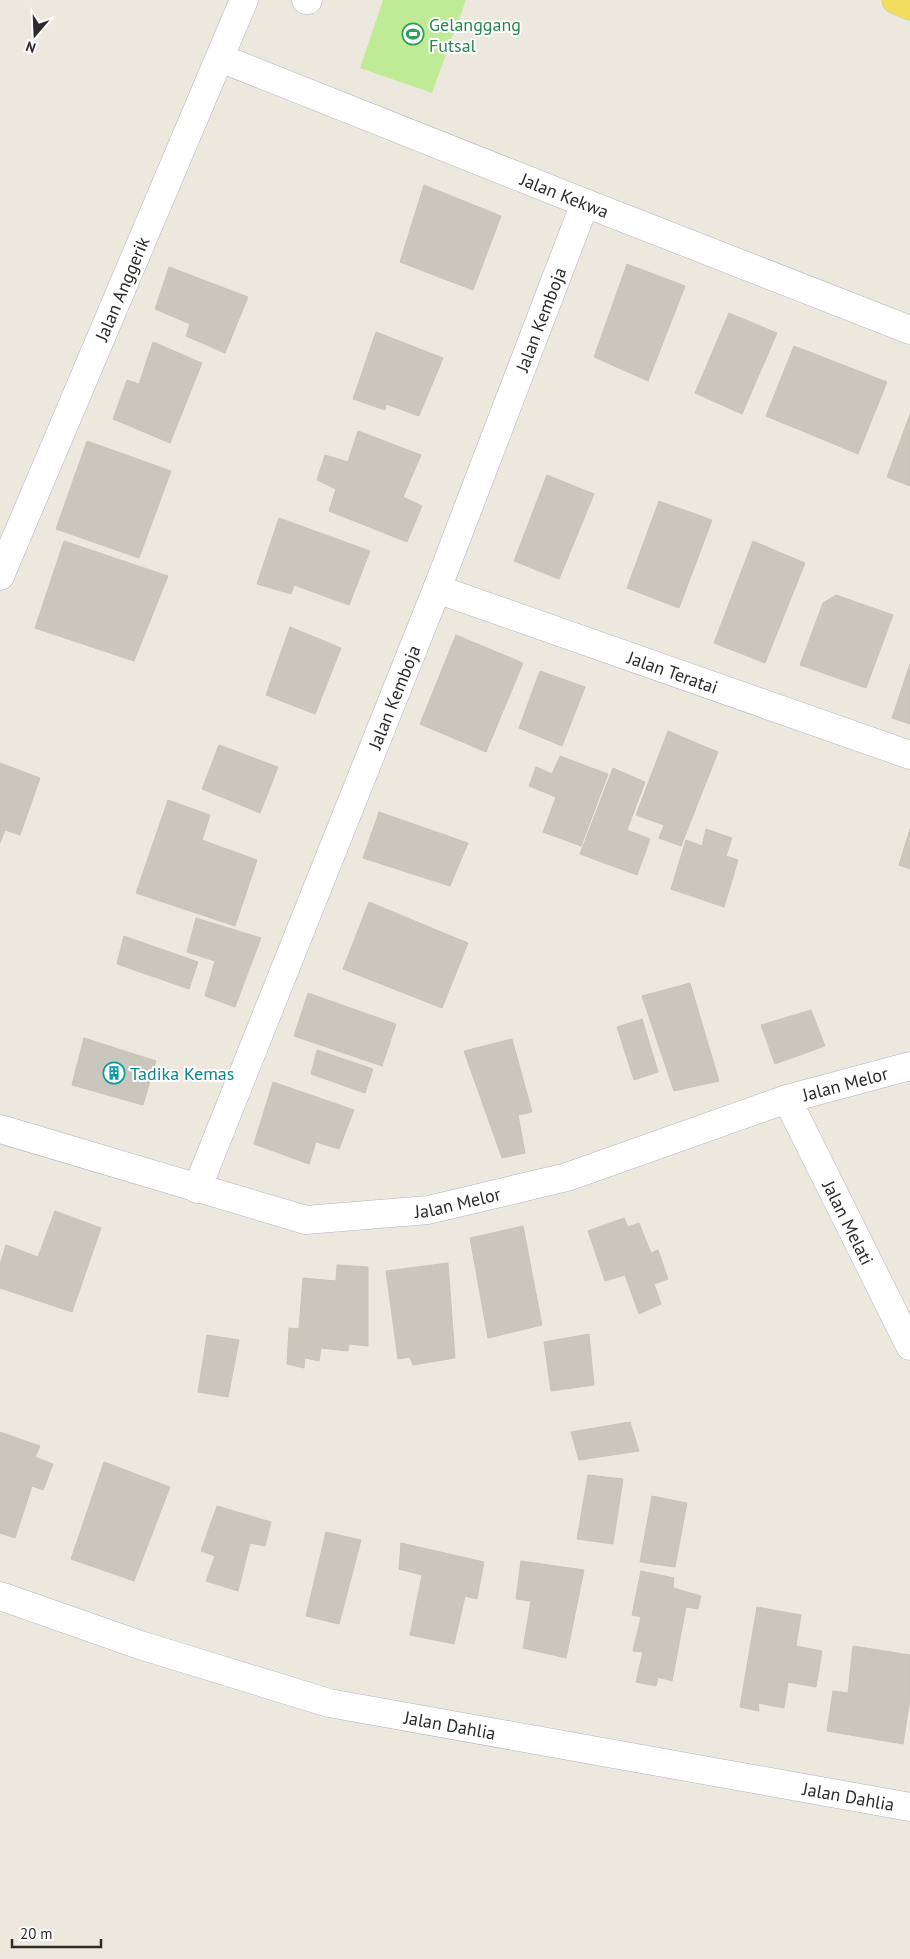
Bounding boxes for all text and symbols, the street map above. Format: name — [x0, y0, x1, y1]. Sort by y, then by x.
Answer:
north arrow — [10, 10, 60, 60]
place label: Gelanggang Futsal — [429, 13, 521, 57]
sports icon: Gelanggang Futsal — [401, 22, 425, 46]
text: N — [23, 37, 38, 57]
street label: Jalan Kekwa — [516, 167, 612, 223]
street label: Jalan Anggerik — [89, 233, 154, 345]
street label: Jalan Kemboja — [510, 264, 571, 376]
street label: Jalan Kemboja — [362, 642, 425, 753]
street label: Jalan Teratai — [624, 645, 721, 698]
building icon: Tadika Kemas — [102, 1061, 126, 1085]
street label: Jalan Melor — [799, 1061, 890, 1106]
place label: Tadika Kemas — [130, 1062, 234, 1085]
street label: Jalan Melati — [817, 1176, 879, 1269]
street label: Jalan Melor — [413, 1182, 503, 1223]
street label: Jalan Dahlia — [401, 1705, 498, 1744]
street label: Jalan Dahlia — [800, 1776, 896, 1816]
scale bar — [12, 1916, 101, 1948]
text: 20 m — [20, 1924, 53, 1943]

